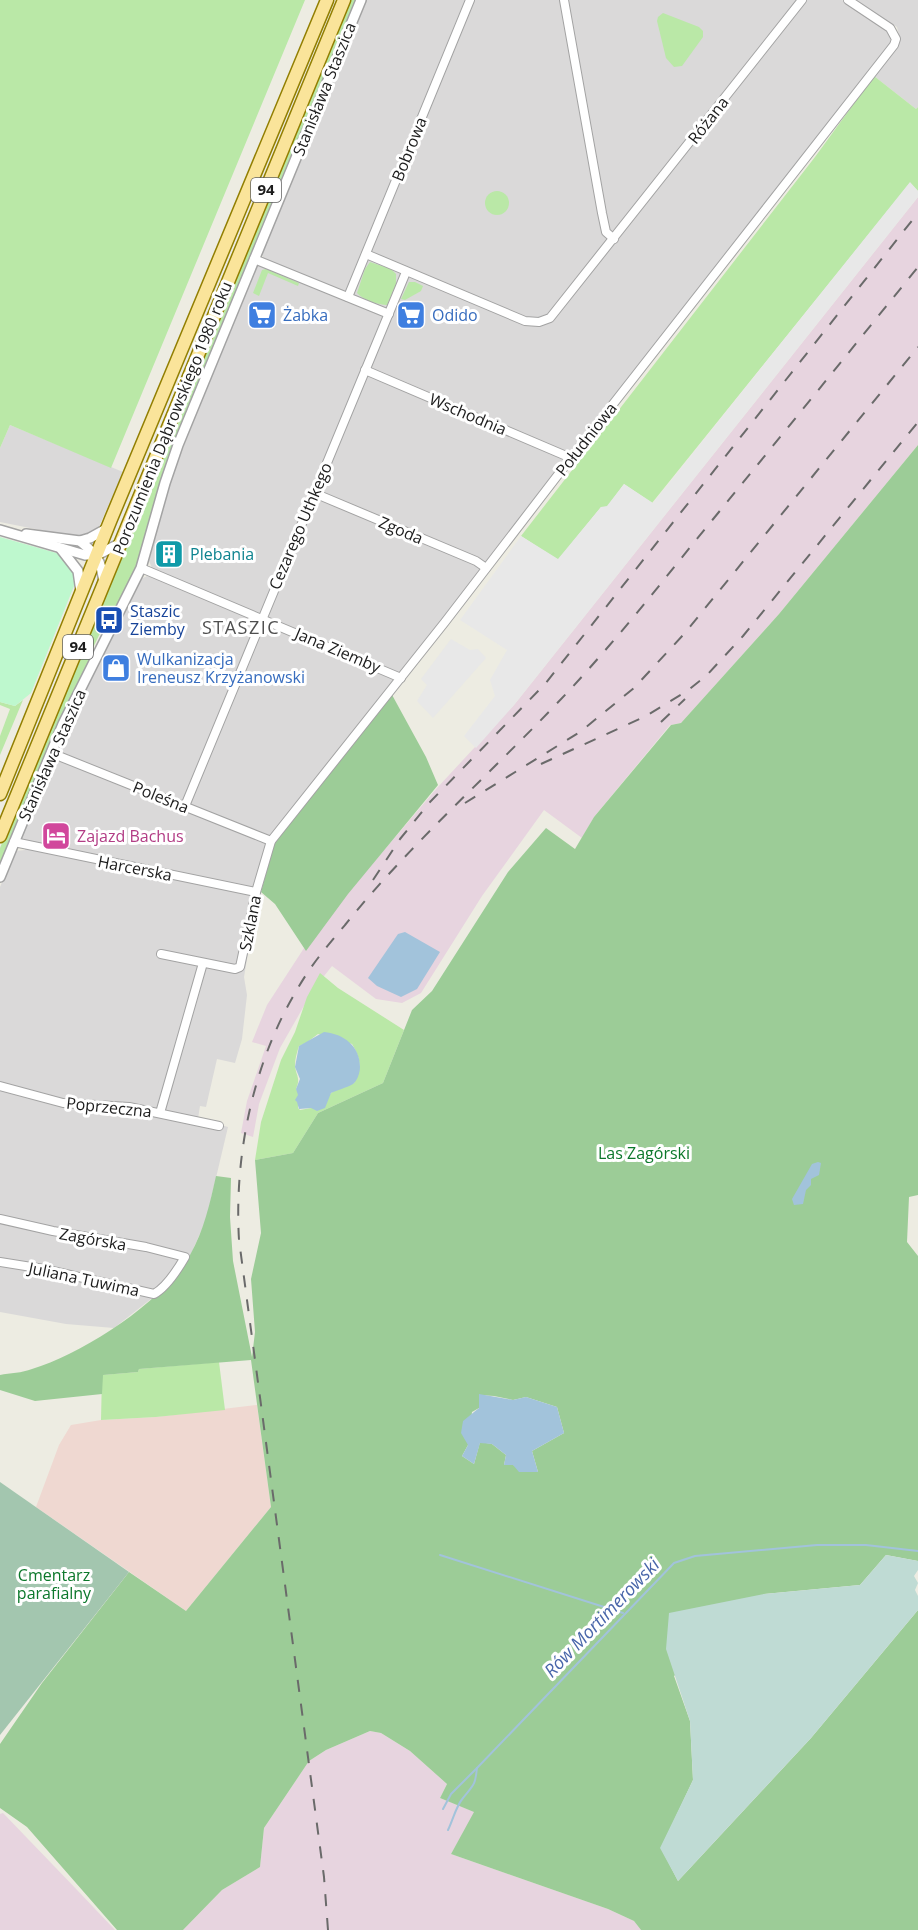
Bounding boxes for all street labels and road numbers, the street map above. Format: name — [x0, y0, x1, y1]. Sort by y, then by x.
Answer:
street label: Stanisława Staszica — [287, 19, 361, 159]
street label: Różana — [683, 92, 733, 148]
street label: Bobrowa — [386, 114, 432, 184]
road number: 94 — [251, 178, 281, 202]
street label: Porozumienia Dąbrowskiego 1980 roku — [107, 278, 237, 558]
street label: Wschodnia — [426, 388, 510, 440]
street label: Południowa — [550, 398, 622, 480]
street label: Cezarego Uthkego — [263, 459, 337, 593]
street label: Zgoda — [375, 511, 427, 549]
street label: Jana Ziemby — [290, 621, 385, 678]
road number: 94 — [63, 635, 93, 659]
street label: Stanisława Staszica — [13, 686, 91, 824]
street label: Poleśna — [130, 776, 192, 818]
street label: Harcerska — [96, 850, 174, 886]
street label: Szklana — [234, 893, 266, 953]
street label: Poprzeczna — [65, 1092, 153, 1122]
street label: Zagórska — [58, 1222, 128, 1256]
street label: Juliana Tuwima — [25, 1256, 141, 1301]

